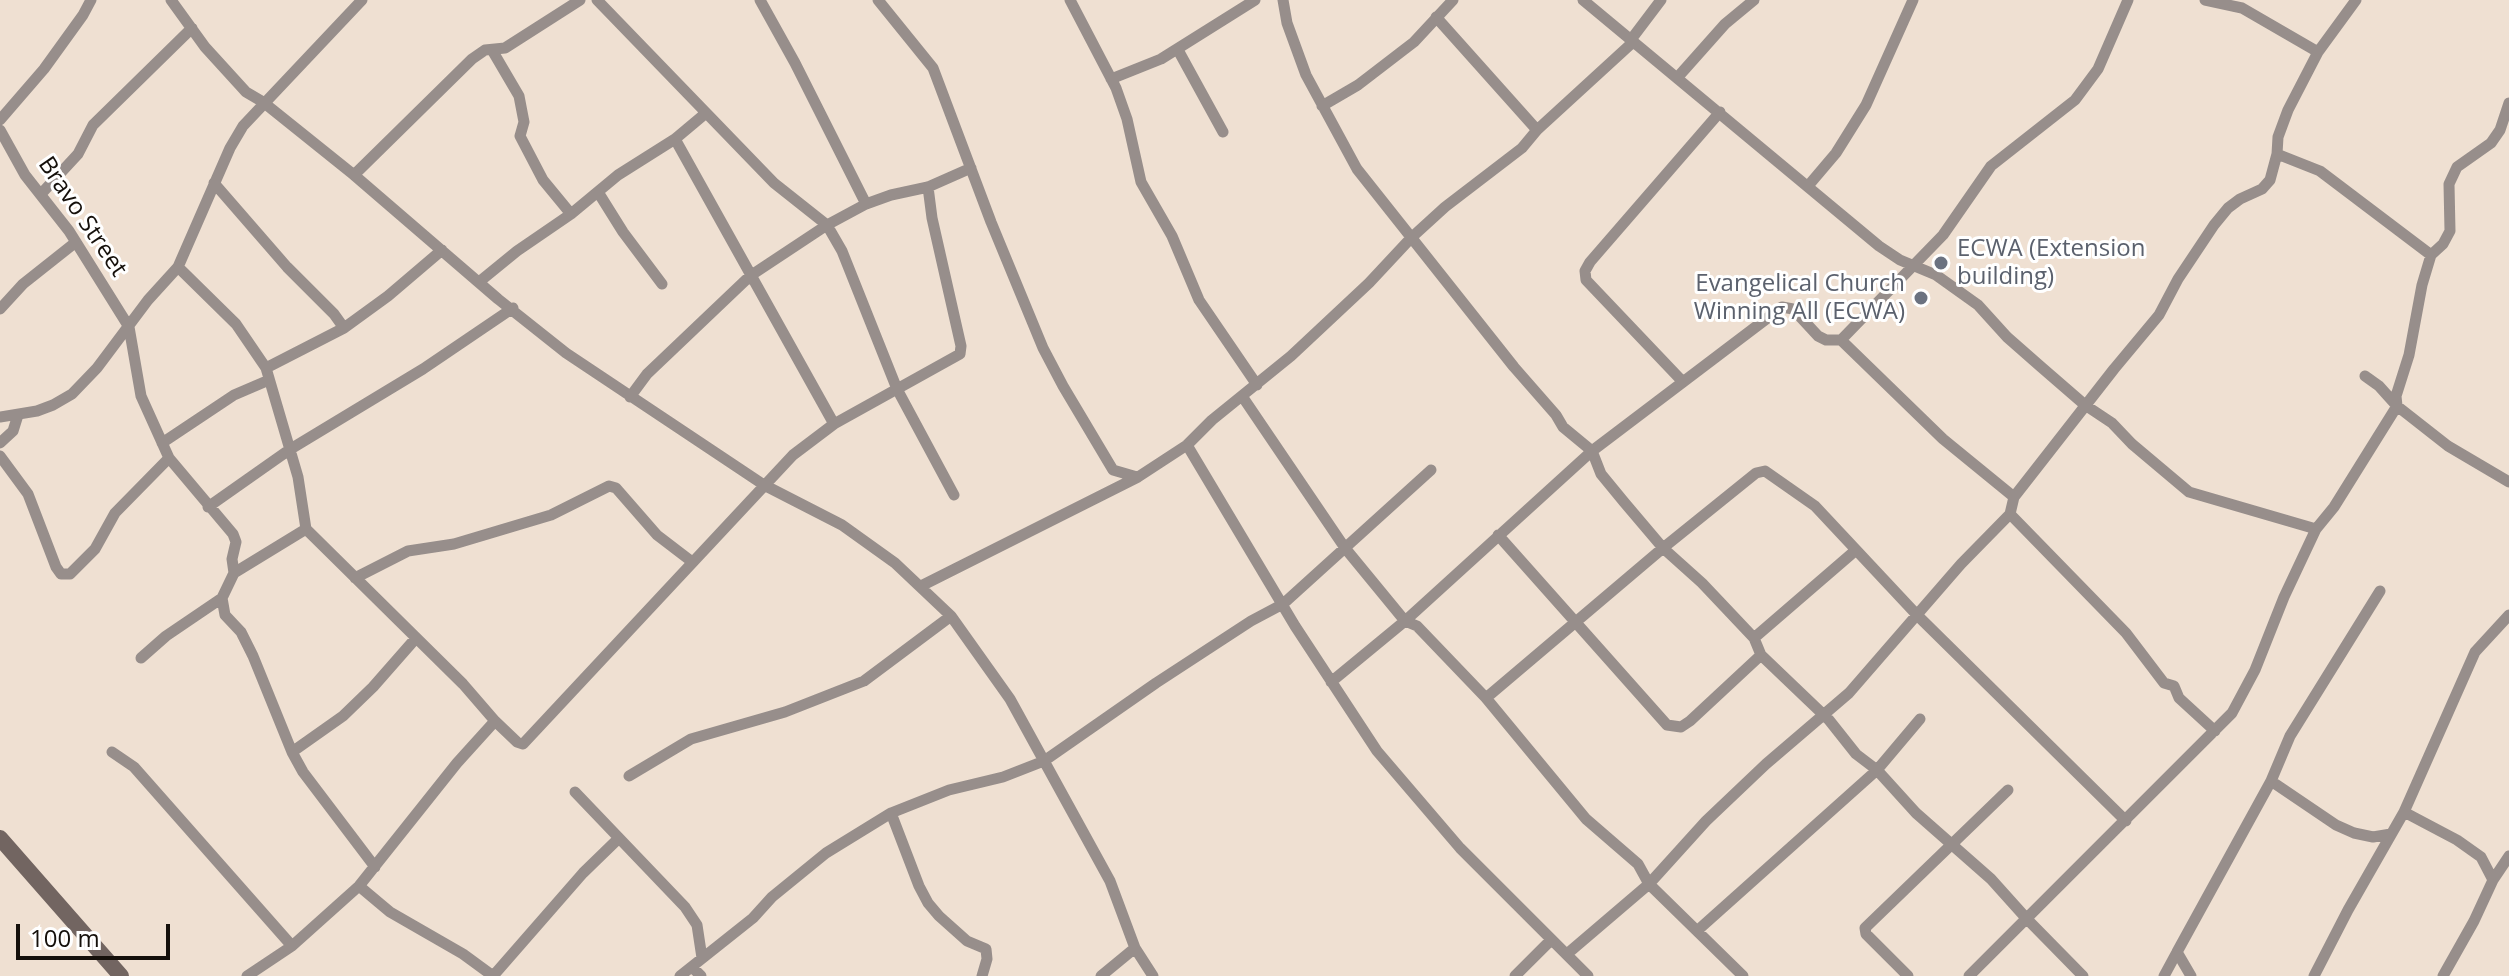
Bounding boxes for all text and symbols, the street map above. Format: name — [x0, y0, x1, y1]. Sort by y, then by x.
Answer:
street label: Bravo Street — [31, 152, 133, 282]
place label: ECWA (Extension building) — [1957, 235, 2145, 291]
marker: ECWA (Extension building) — [1932, 254, 1950, 272]
place label: Evangelical Church Winning All (ECWA) — [1694, 270, 1905, 326]
marker: Evangelical Church Winning All (ECWA) — [1912, 289, 1930, 307]
scale bar — [20, 908, 174, 958]
text: 100 m — [30, 921, 100, 954]

